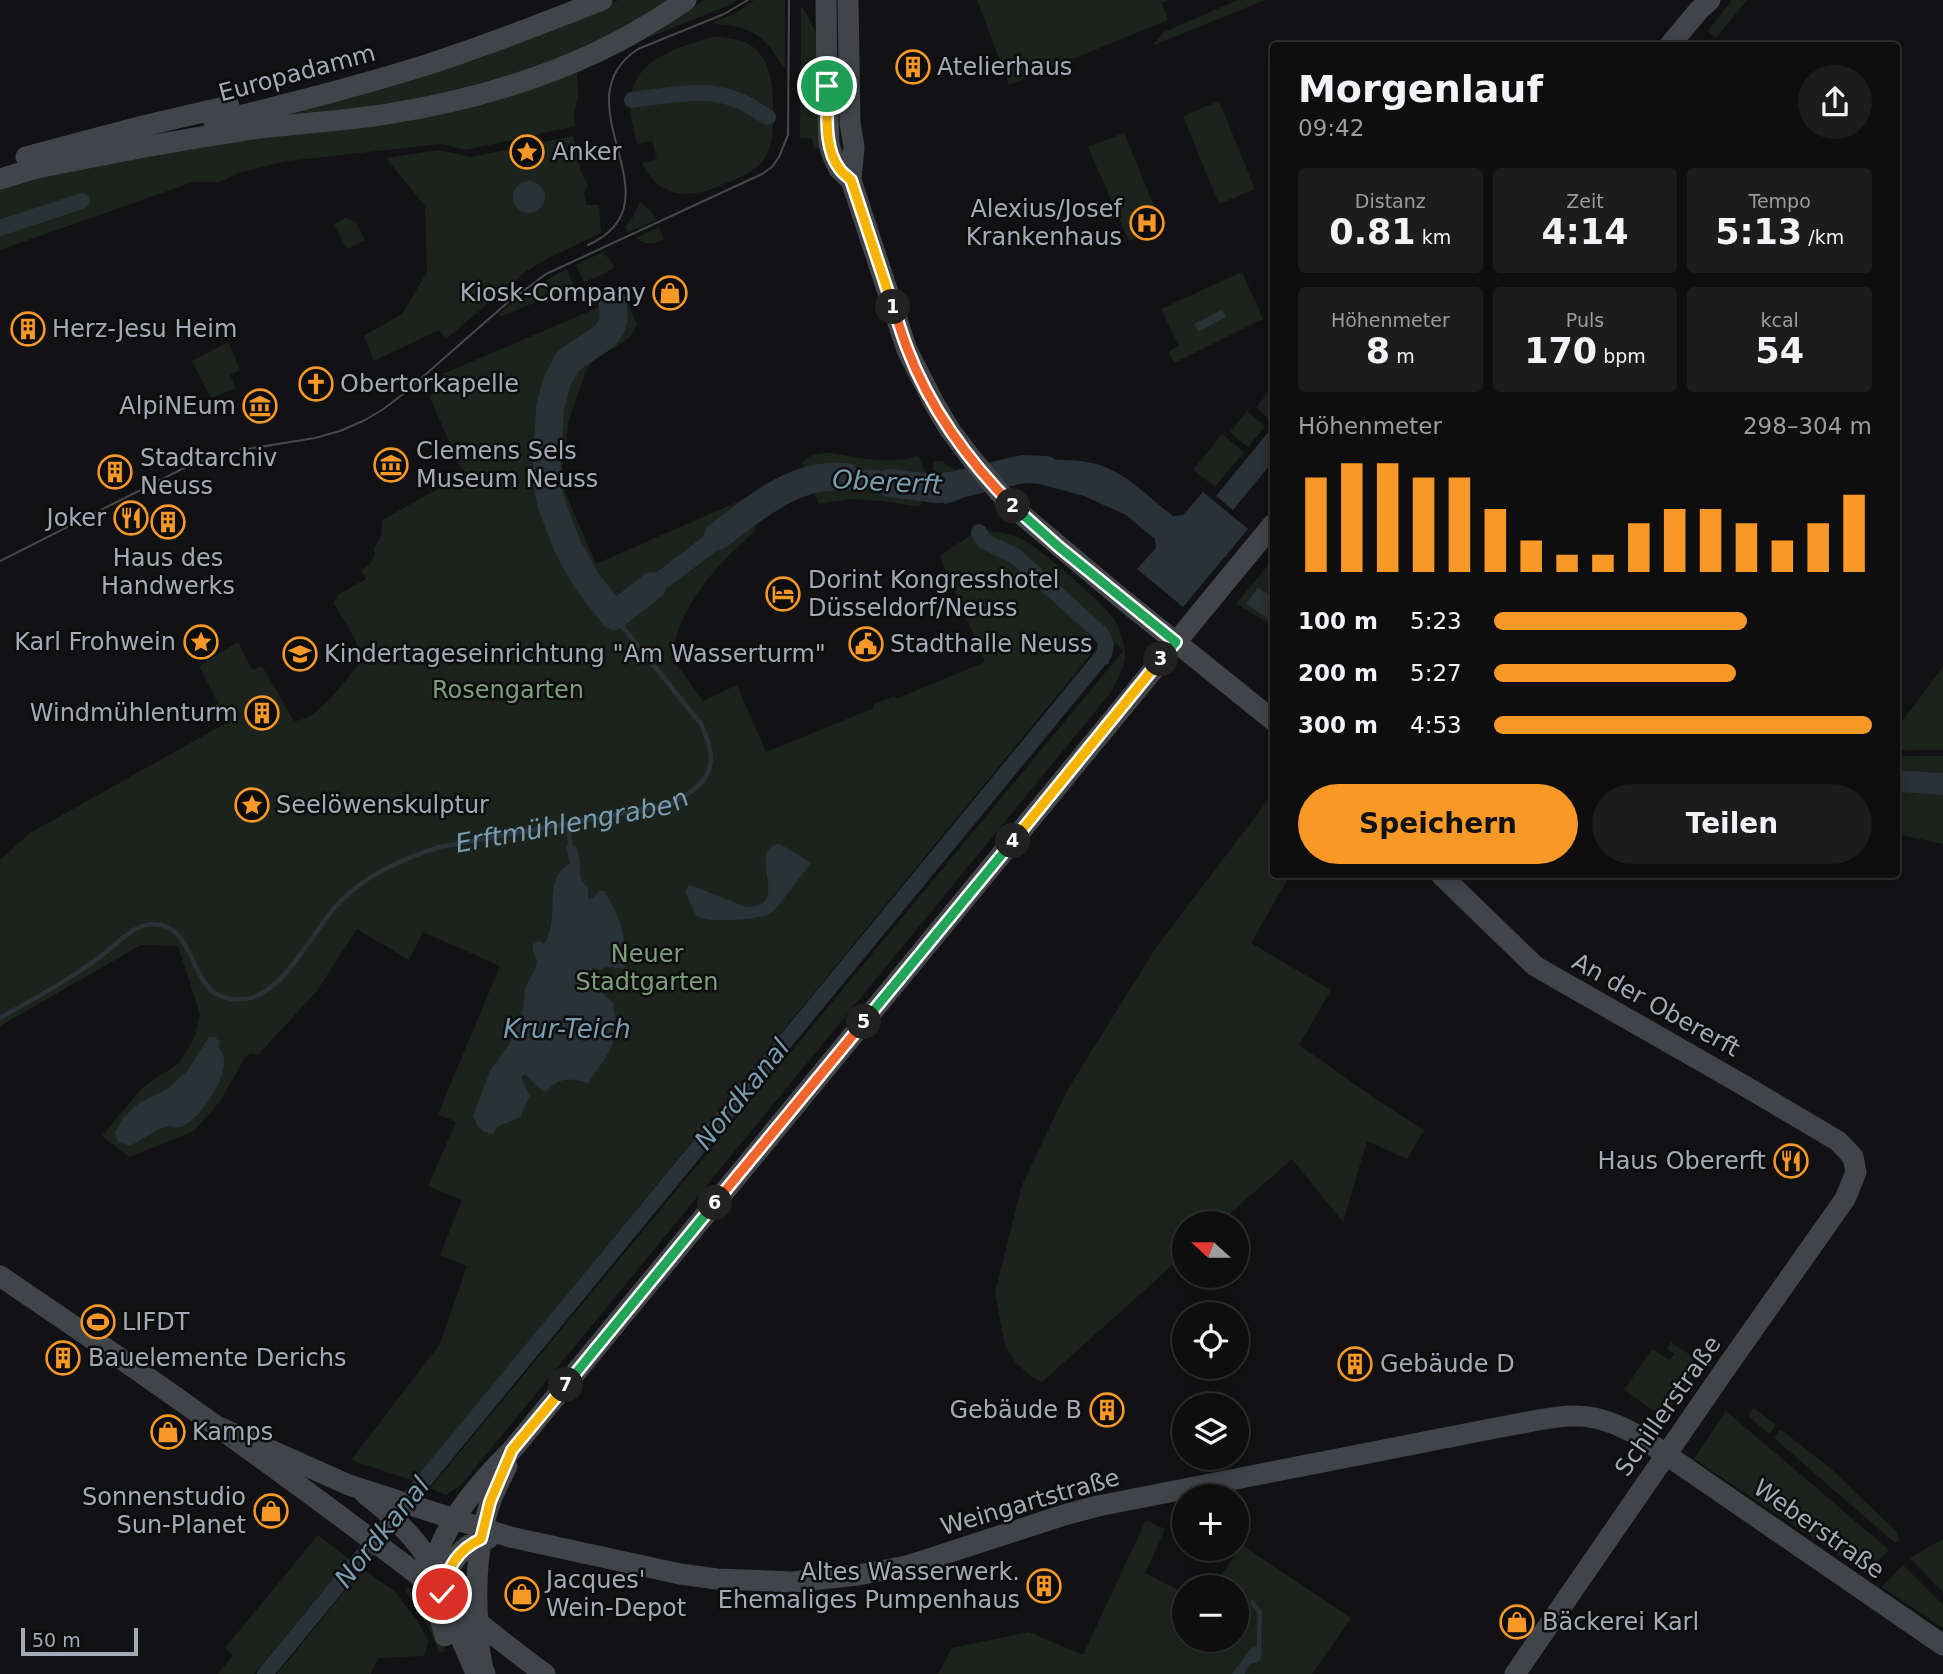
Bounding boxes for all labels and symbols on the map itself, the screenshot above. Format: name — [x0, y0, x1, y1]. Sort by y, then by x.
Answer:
street label: Europadamm — [216, 39, 378, 107]
building icon: Atelierhaus — [894, 48, 932, 86]
place label: Atelierhaus — [937, 53, 1072, 81]
pin — [797, 56, 857, 116]
place icon: Anker — [508, 133, 546, 171]
place label: Anker — [552, 138, 621, 166]
place label: Alexius/Josef Krankenhaus — [966, 195, 1123, 251]
hospital icon: Alexius/Josef Krankenhaus — [1128, 204, 1166, 242]
shop icon: Kiosk-Company — [651, 274, 689, 312]
place label: Kiosk-Company — [460, 279, 646, 307]
pin: 1 — [876, 290, 910, 324]
building icon: Herz-Jesu Heim — [9, 310, 47, 348]
place label: Herz-Jesu Heim — [52, 315, 237, 343]
church icon: Obertorkapelle — [297, 365, 335, 403]
place label: Obertorkapelle — [340, 370, 519, 398]
museum icon: AlpiNEum — [241, 387, 279, 425]
place label: AlpiNEum — [119, 392, 236, 420]
place label: Clemens Sels Museum Neuss — [416, 437, 598, 493]
place label: Stadtarchiv Neuss — [140, 444, 277, 500]
museum icon: Clemens Sels Museum Neuss — [372, 446, 410, 484]
building icon: Stadtarchiv Neuss — [96, 453, 134, 491]
water label: Obererft — [831, 464, 943, 500]
pin: 2 — [996, 489, 1030, 524]
restaurant icon: Joker — [112, 499, 150, 537]
building icon: Haus des Handwerks — [149, 503, 187, 541]
place label: Joker — [45, 504, 106, 532]
place label: Haus des Handwerks — [101, 544, 235, 600]
place label: Dorint Kongresshotel Düsseldorf/Neuss — [808, 566, 1059, 622]
hotel icon: Dorint Kongresshotel Düsseldorf/Neuss — [764, 575, 802, 613]
place icon: Karl Frohwein — [182, 623, 220, 661]
public building icon: Stadthalle Neuss — [847, 625, 885, 663]
place label: Karl Frohwein — [14, 628, 176, 656]
place label: Stadthalle Neuss — [890, 630, 1093, 658]
school or university icon: Kindertageseinrichtung "Am Wasserturm" — [281, 635, 319, 673]
place label: Kindertageseinrichtung "Am Wasserturm" — [324, 640, 826, 668]
pin: 3 — [1144, 642, 1178, 676]
park label: Rosengarten — [432, 676, 584, 704]
building icon: Windmühlenturm — [243, 694, 281, 732]
place label: Windmühlenturm — [30, 699, 238, 727]
water label: Erftmühlengraben — [453, 782, 694, 859]
place icon: Seelöwenskulptur — [233, 786, 271, 824]
place label: Seelöwenskulptur — [276, 791, 489, 819]
pin: 4 — [996, 824, 1030, 858]
park label: Neuer Stadtgarten — [575, 940, 719, 996]
street label: An der Obererft — [1567, 947, 1745, 1063]
pin: 5 — [846, 1004, 882, 1040]
water label: Krur-Teich — [503, 1014, 631, 1044]
water label: Nordkanal — [688, 1032, 796, 1155]
restaurant icon: Haus Obererft — [1772, 1142, 1810, 1180]
place label: Haus Obererft — [1598, 1147, 1766, 1175]
pin: 6 — [698, 1186, 732, 1220]
north arrow — [1172, 1211, 1250, 1288]
sports icon: LIFDT — [79, 1303, 117, 1341]
place label: LIFDT — [122, 1308, 190, 1336]
street label: Schillerstraße — [1609, 1331, 1727, 1481]
building icon: Bauelemente Derichs — [44, 1339, 82, 1377]
place label: Bauelemente Derichs — [88, 1344, 346, 1372]
building icon: Gebäude D — [1336, 1345, 1374, 1383]
place label: Gebäude D — [1380, 1350, 1515, 1378]
pin: 7 — [548, 1368, 584, 1402]
building icon: Gebäude B — [1088, 1391, 1126, 1429]
place label: Gebäude B — [949, 1396, 1082, 1424]
shop icon: Kamps — [149, 1413, 187, 1451]
place label: Kamps — [192, 1418, 273, 1446]
street label: Weingartstraße — [937, 1463, 1123, 1541]
water label: Nordkanal — [328, 1470, 436, 1593]
street label: Weberstraße — [1748, 1474, 1890, 1584]
place label: Sonnenstudio Sun-Planet — [82, 1483, 246, 1539]
shop icon: Sonnenstudio Sun-Planet — [252, 1492, 290, 1530]
place label: Altes Wasserwerk. Ehemaliges Pumpenhaus — [718, 1558, 1020, 1614]
pin — [412, 1564, 472, 1624]
place label: Jacques' Wein-Depot — [544, 1566, 686, 1622]
building icon: Altes Wasserwerk. Ehemaliges Pumpenhaus — [1025, 1567, 1063, 1605]
shop icon: Jacques' Wein-Depot — [503, 1575, 541, 1613]
shop icon: Bäckerei Karl — [1498, 1603, 1536, 1641]
place label: Bäckerei Karl — [1542, 1608, 1699, 1636]
scale bar — [21, 1625, 138, 1657]

